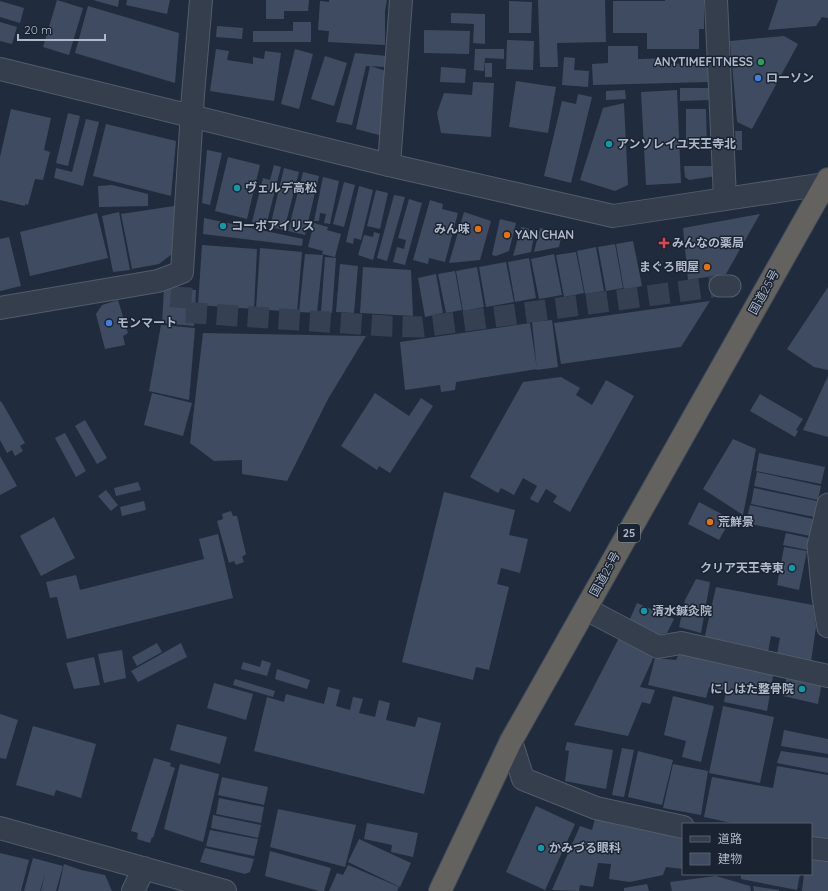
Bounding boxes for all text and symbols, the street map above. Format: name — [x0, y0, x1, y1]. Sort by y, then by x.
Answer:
scale bar — [18, 16, 105, 42]
text: 20 m — [24, 22, 52, 37]
place label: ANYTIMEFITNESS — [654, 54, 753, 69]
marker: ANYTIMEFITNESS — [756, 57, 766, 67]
place label: ローソン — [766, 70, 814, 85]
marker: ローソン — [753, 73, 763, 83]
place label: アンソレイユ天王寺北 — [617, 136, 736, 151]
marker: アンソレイユ天王寺北 — [604, 139, 614, 149]
place label: ヴェルデ高松 — [245, 180, 317, 195]
marker: ヴェルデ高松 — [232, 183, 242, 193]
place label: コーポアイリス — [231, 218, 314, 233]
marker: コーポアイリス — [218, 221, 228, 231]
place label: みん味 — [434, 221, 470, 236]
marker: みん味 — [473, 224, 483, 234]
place label: YAN CHAN — [515, 227, 574, 242]
marker: YAN CHAN — [502, 230, 512, 240]
place label: みんなの薬局 — [672, 235, 744, 250]
marker: みんなの薬局 — [659, 238, 669, 248]
place label: まぐろ問屋 — [639, 259, 699, 274]
marker: まぐろ問屋 — [702, 262, 712, 272]
street label: 国道25号 — [745, 267, 782, 317]
place label: モンマート — [117, 315, 177, 330]
marker: モンマート — [104, 318, 114, 328]
place label: 荒鮮景 — [718, 514, 754, 529]
marker: 荒鮮景 — [705, 517, 715, 527]
road number: 25 — [618, 524, 640, 542]
street label: 国道25号 — [586, 549, 623, 599]
place label: クリア天王寺東 — [700, 560, 784, 575]
marker: クリア天王寺東 — [787, 563, 797, 573]
place label: 清水鍼灸院 — [652, 603, 712, 618]
marker: 清水鍼灸院 — [639, 606, 649, 616]
place label: にしはた整骨院 — [710, 681, 794, 696]
marker: にしはた整骨院 — [797, 684, 807, 694]
legend — [682, 823, 812, 875]
text: 道路 — [718, 831, 742, 846]
place label: かみづる眼科 — [549, 840, 621, 855]
marker: かみづる眼科 — [536, 843, 546, 853]
text: 建物 — [718, 851, 742, 866]

